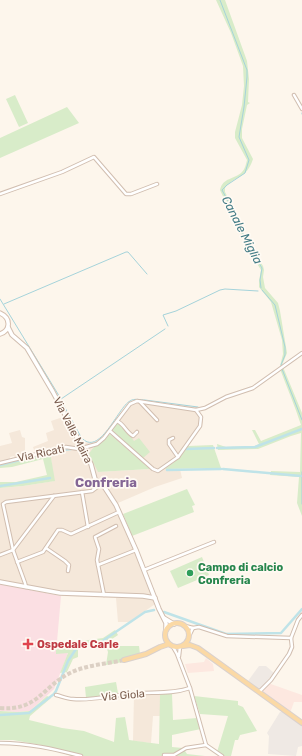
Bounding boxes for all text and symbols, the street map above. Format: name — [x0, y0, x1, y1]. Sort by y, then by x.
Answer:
water label: Canale Miglia — [219, 194, 265, 266]
street label: Via Valle Maira — [50, 395, 95, 466]
street label: Via Ricati — [17, 442, 66, 465]
district label: Confreria — [75, 475, 137, 490]
place label: Campo di calcio Confreria — [198, 561, 283, 587]
marker: Campo di calcio Confreria — [185, 568, 195, 578]
marker: Ospedale Carle — [22, 638, 34, 650]
place label: Ospedale Carle — [37, 638, 119, 651]
street label: Via Giola — [101, 687, 145, 704]

